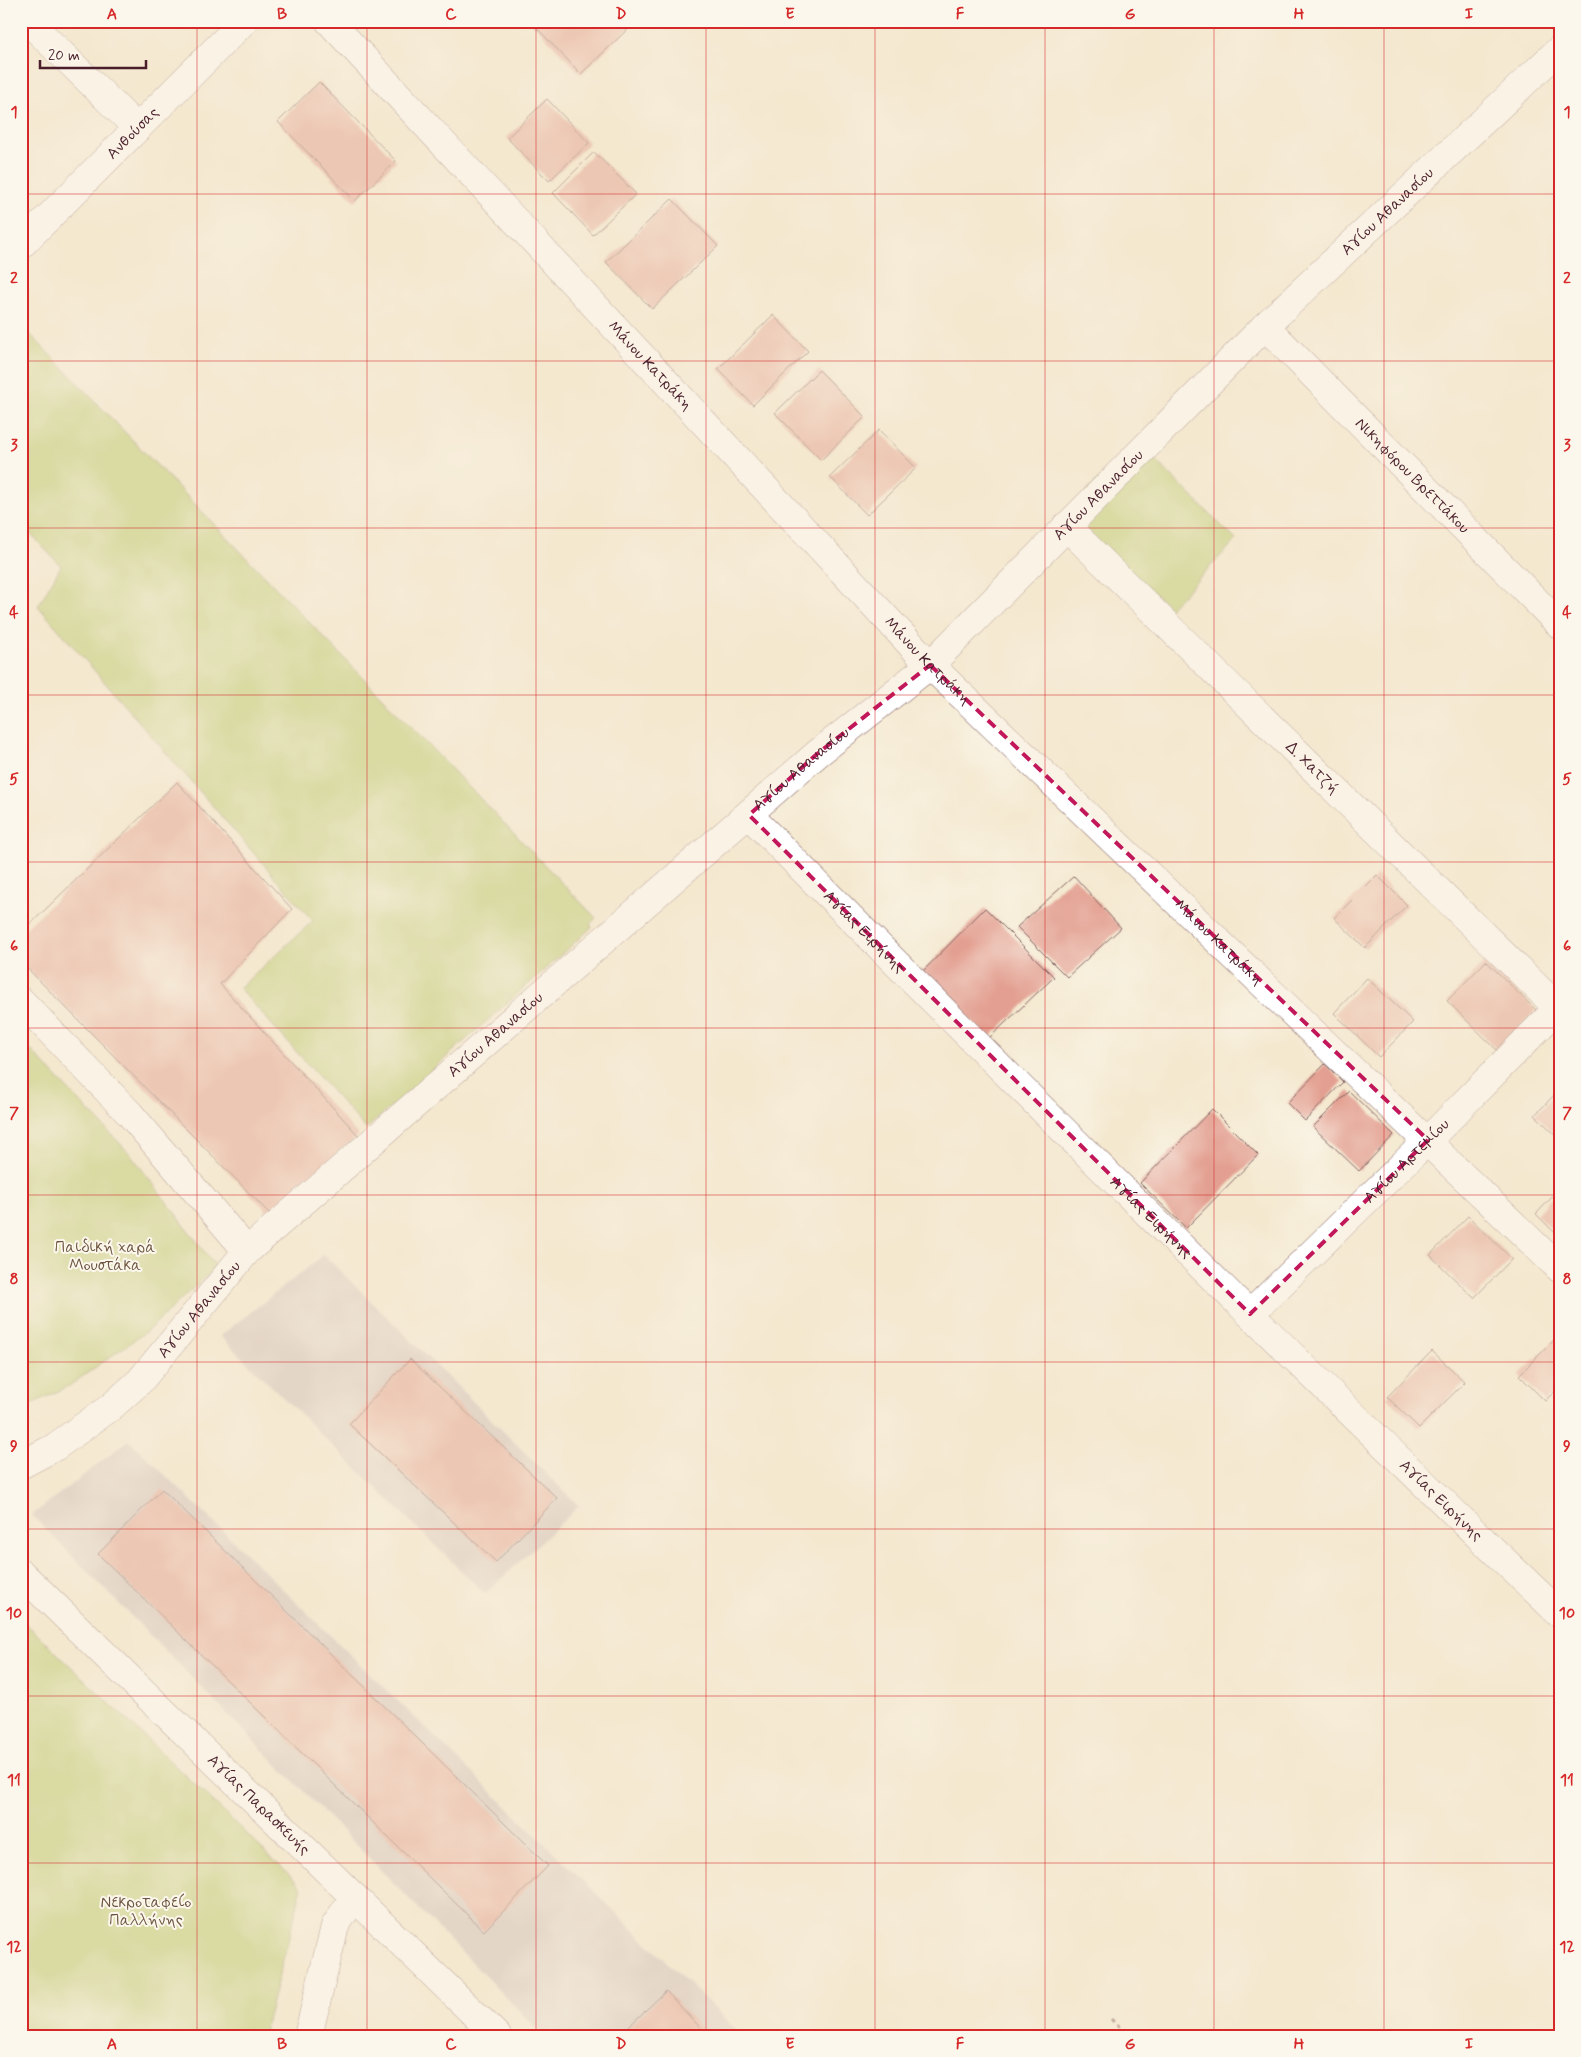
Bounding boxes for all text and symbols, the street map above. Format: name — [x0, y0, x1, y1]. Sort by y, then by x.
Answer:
text: A — [107, 4, 117, 25]
text: B — [277, 4, 287, 25]
text: C — [445, 4, 457, 25]
text: D — [615, 4, 627, 25]
text: E — [785, 4, 795, 25]
text: F — [956, 4, 965, 25]
text: G — [1125, 4, 1136, 25]
text: H — [1294, 4, 1305, 25]
text: I — [1465, 4, 1474, 25]
scale bar — [40, 38, 146, 70]
text: 20 m — [48, 46, 80, 66]
text: 1 — [10, 102, 18, 123]
street label: Ανθούσας — [102, 102, 163, 164]
text: 1 — [1563, 102, 1571, 123]
street label: Αγίου Αθανασίου — [1336, 162, 1438, 260]
text: 2 — [10, 268, 18, 289]
text: 2 — [1563, 268, 1571, 289]
street label: Μάνου Κατράκη — [603, 316, 697, 415]
street label: Νικηφόρου Βρεττάκου — [1351, 413, 1474, 538]
text: 3 — [10, 435, 18, 456]
text: 3 — [1563, 435, 1571, 456]
street label: Αγίου Αθανασίου — [1049, 445, 1148, 545]
text: 4 — [9, 602, 19, 623]
text: 4 — [1562, 602, 1572, 623]
street label: Μάνου Κατράκη — [880, 612, 975, 709]
street label: Αγίου Αθανασίου — [748, 722, 854, 816]
street label: Δ. Χατζή — [1281, 736, 1344, 798]
text: 5 — [9, 769, 19, 790]
text: 5 — [1562, 769, 1572, 790]
street label: Αγίας Ειρήνης — [819, 886, 910, 977]
street label: Μάνου Κατράκη — [1170, 894, 1268, 989]
text: 6 — [10, 936, 18, 957]
text: 6 — [1563, 936, 1571, 957]
street label: Αγίου Αθανασίου — [443, 987, 547, 1082]
text: 7 — [9, 1103, 19, 1124]
text: 7 — [1562, 1103, 1572, 1124]
street label: Αγίου Αρτεμίου — [1359, 1114, 1454, 1208]
street label: Αγίας Ειρήνης — [1105, 1172, 1197, 1263]
park label: Παιδική χαρά Μουστάκα — [55, 1237, 155, 1276]
street label: Αγίου Αθανασίου — [153, 1256, 245, 1362]
text: 8 — [9, 1269, 19, 1290]
text: 8 — [1562, 1269, 1572, 1290]
text: 9 — [10, 1436, 18, 1457]
text: 9 — [1563, 1436, 1571, 1457]
street label: Αγίας Ειρήνης — [1395, 1455, 1488, 1545]
text: 10 — [6, 1603, 22, 1624]
text: 10 — [1559, 1603, 1575, 1624]
street label: Αγίας Παρασκευής — [203, 1750, 315, 1859]
text: 11 — [7, 1770, 21, 1791]
text: 11 — [1560, 1770, 1574, 1791]
park label: Νεκροταφείο Παλλήνης — [101, 1892, 191, 1931]
text: 12 — [6, 1937, 22, 1958]
text: 12 — [1559, 1937, 1575, 1958]
text: A — [107, 2034, 117, 2055]
text: B — [277, 2034, 287, 2055]
text: C — [445, 2034, 457, 2055]
text: D — [615, 2034, 627, 2055]
text: E — [785, 2034, 795, 2055]
text: F — [956, 2034, 965, 2055]
text: G — [1125, 2034, 1136, 2055]
text: H — [1294, 2034, 1305, 2055]
text: I — [1465, 2034, 1474, 2055]

